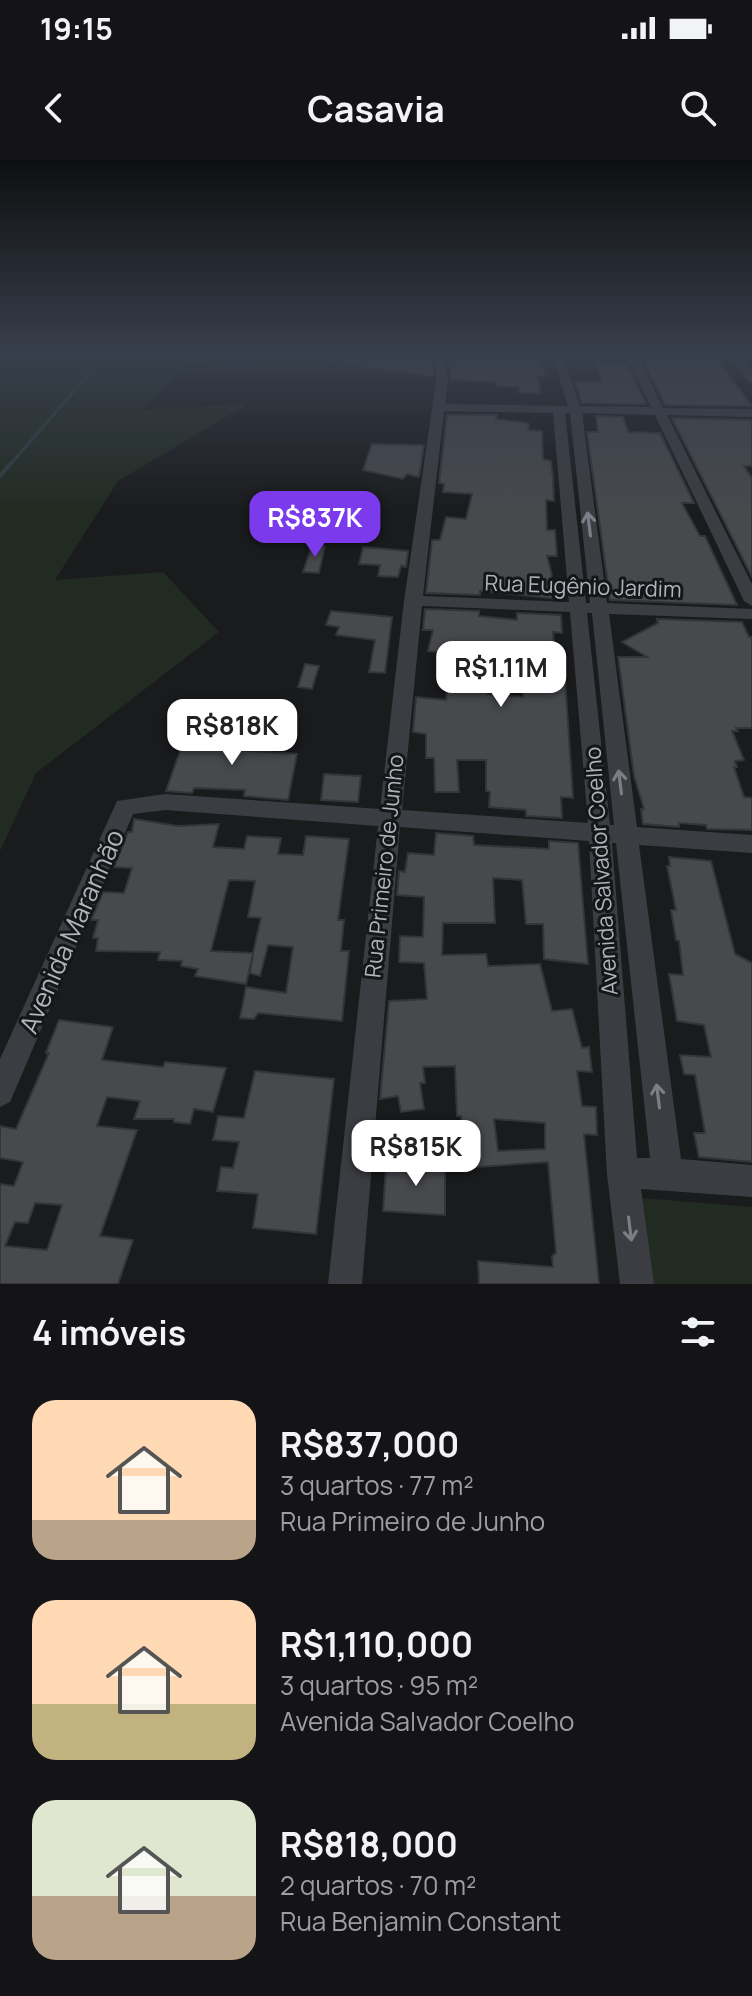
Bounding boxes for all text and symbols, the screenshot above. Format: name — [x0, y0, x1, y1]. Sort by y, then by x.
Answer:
text: 19:15 — [40, 8, 113, 49]
text: Casavia — [307, 84, 445, 133]
icon: back — [32, 86, 76, 130]
icon: search — [676, 86, 720, 130]
pin: R$837K — [250, 491, 380, 559]
text: R$837K — [267, 499, 363, 535]
one-way arrow — [581, 511, 596, 538]
street label: Rua Eugênio Jardim — [484, 568, 682, 604]
pin: R$1.11M — [427, 641, 575, 709]
text: R$1.11M — [454, 649, 548, 685]
pin: R$818K — [167, 699, 297, 767]
text: R$818K — [185, 707, 279, 743]
street label: Avenida Salvador Coelho — [577, 746, 625, 996]
street label: Rua Primeiro de Junho — [357, 753, 411, 979]
one-way arrow — [612, 769, 627, 796]
street label: Avenida Maranhão — [10, 823, 132, 1039]
one-way arrow — [650, 1083, 665, 1109]
pin: R$815K — [351, 1120, 481, 1188]
text: R$815K — [370, 1128, 462, 1164]
one-way arrow — [623, 1216, 638, 1241]
text: 4 imóveis — [32, 1309, 186, 1355]
icon: filters — [676, 1310, 720, 1354]
text: R$837,000 — [280, 1421, 459, 1467]
icon: home — [96, 1432, 192, 1528]
text: 3 quartos · 77 m² — [280, 1467, 474, 1503]
text: Rua Primeiro de Junho — [280, 1503, 545, 1539]
text: R$1,110,000 — [280, 1621, 473, 1667]
icon: home — [96, 1632, 192, 1728]
text: 3 quartos · 95 m² — [280, 1667, 478, 1703]
text: Avenida Salvador Coelho — [280, 1703, 574, 1739]
text: R$818,000 — [280, 1821, 458, 1867]
icon: home — [96, 1832, 192, 1928]
text: 2 quartos · 70 m² — [280, 1867, 476, 1903]
text: Rua Benjamin Constant — [280, 1903, 561, 1939]

